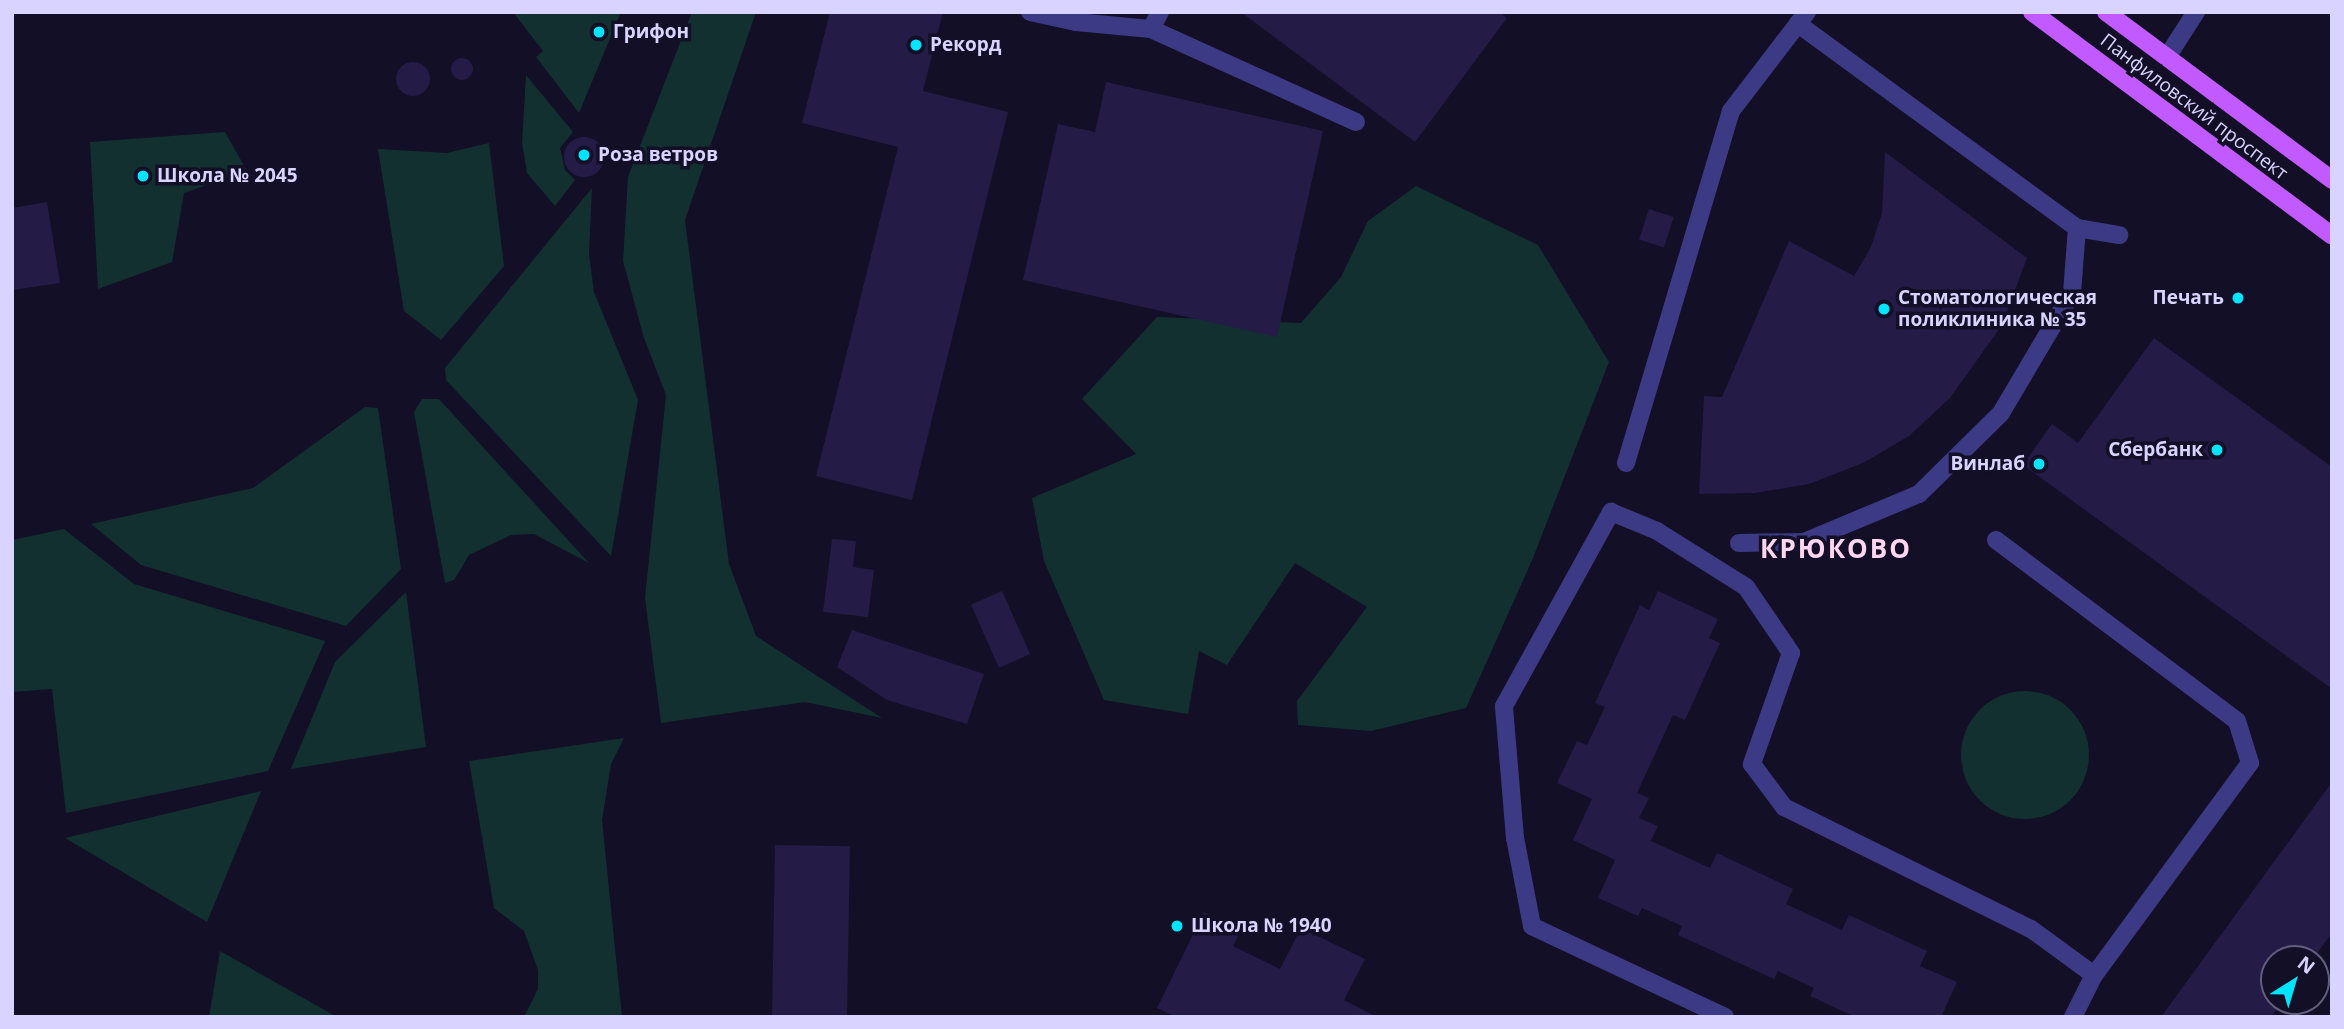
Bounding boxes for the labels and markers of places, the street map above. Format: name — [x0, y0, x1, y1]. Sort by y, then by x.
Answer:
place label: Грифон — [613, 21, 689, 43]
marker: Грифон — [591, 24, 607, 40]
place label: Рекорд — [930, 34, 1001, 56]
marker: Рекорд — [908, 37, 924, 53]
place label: Роза ветров — [598, 144, 718, 166]
marker: Роза ветров — [576, 147, 592, 163]
place label: Школа № 2045 — [157, 165, 298, 187]
marker: Школа № 2045 — [135, 168, 151, 184]
place label: Стоматологическая поликлиника № 35 — [1898, 287, 2097, 331]
place label: Печать — [2153, 287, 2224, 309]
marker: Печать — [2230, 290, 2246, 306]
marker: Стоматологическая поликлиника № 35 — [1876, 301, 1892, 317]
place label: Сбербанк — [2108, 439, 2203, 461]
marker: Сбербанк — [2209, 442, 2225, 458]
place label: Винлаб — [1950, 453, 2025, 475]
marker: Винлаб — [2031, 456, 2047, 472]
place label: Школа № 1940 — [1191, 915, 1332, 937]
marker: Школа № 1940 — [1169, 918, 1185, 934]

